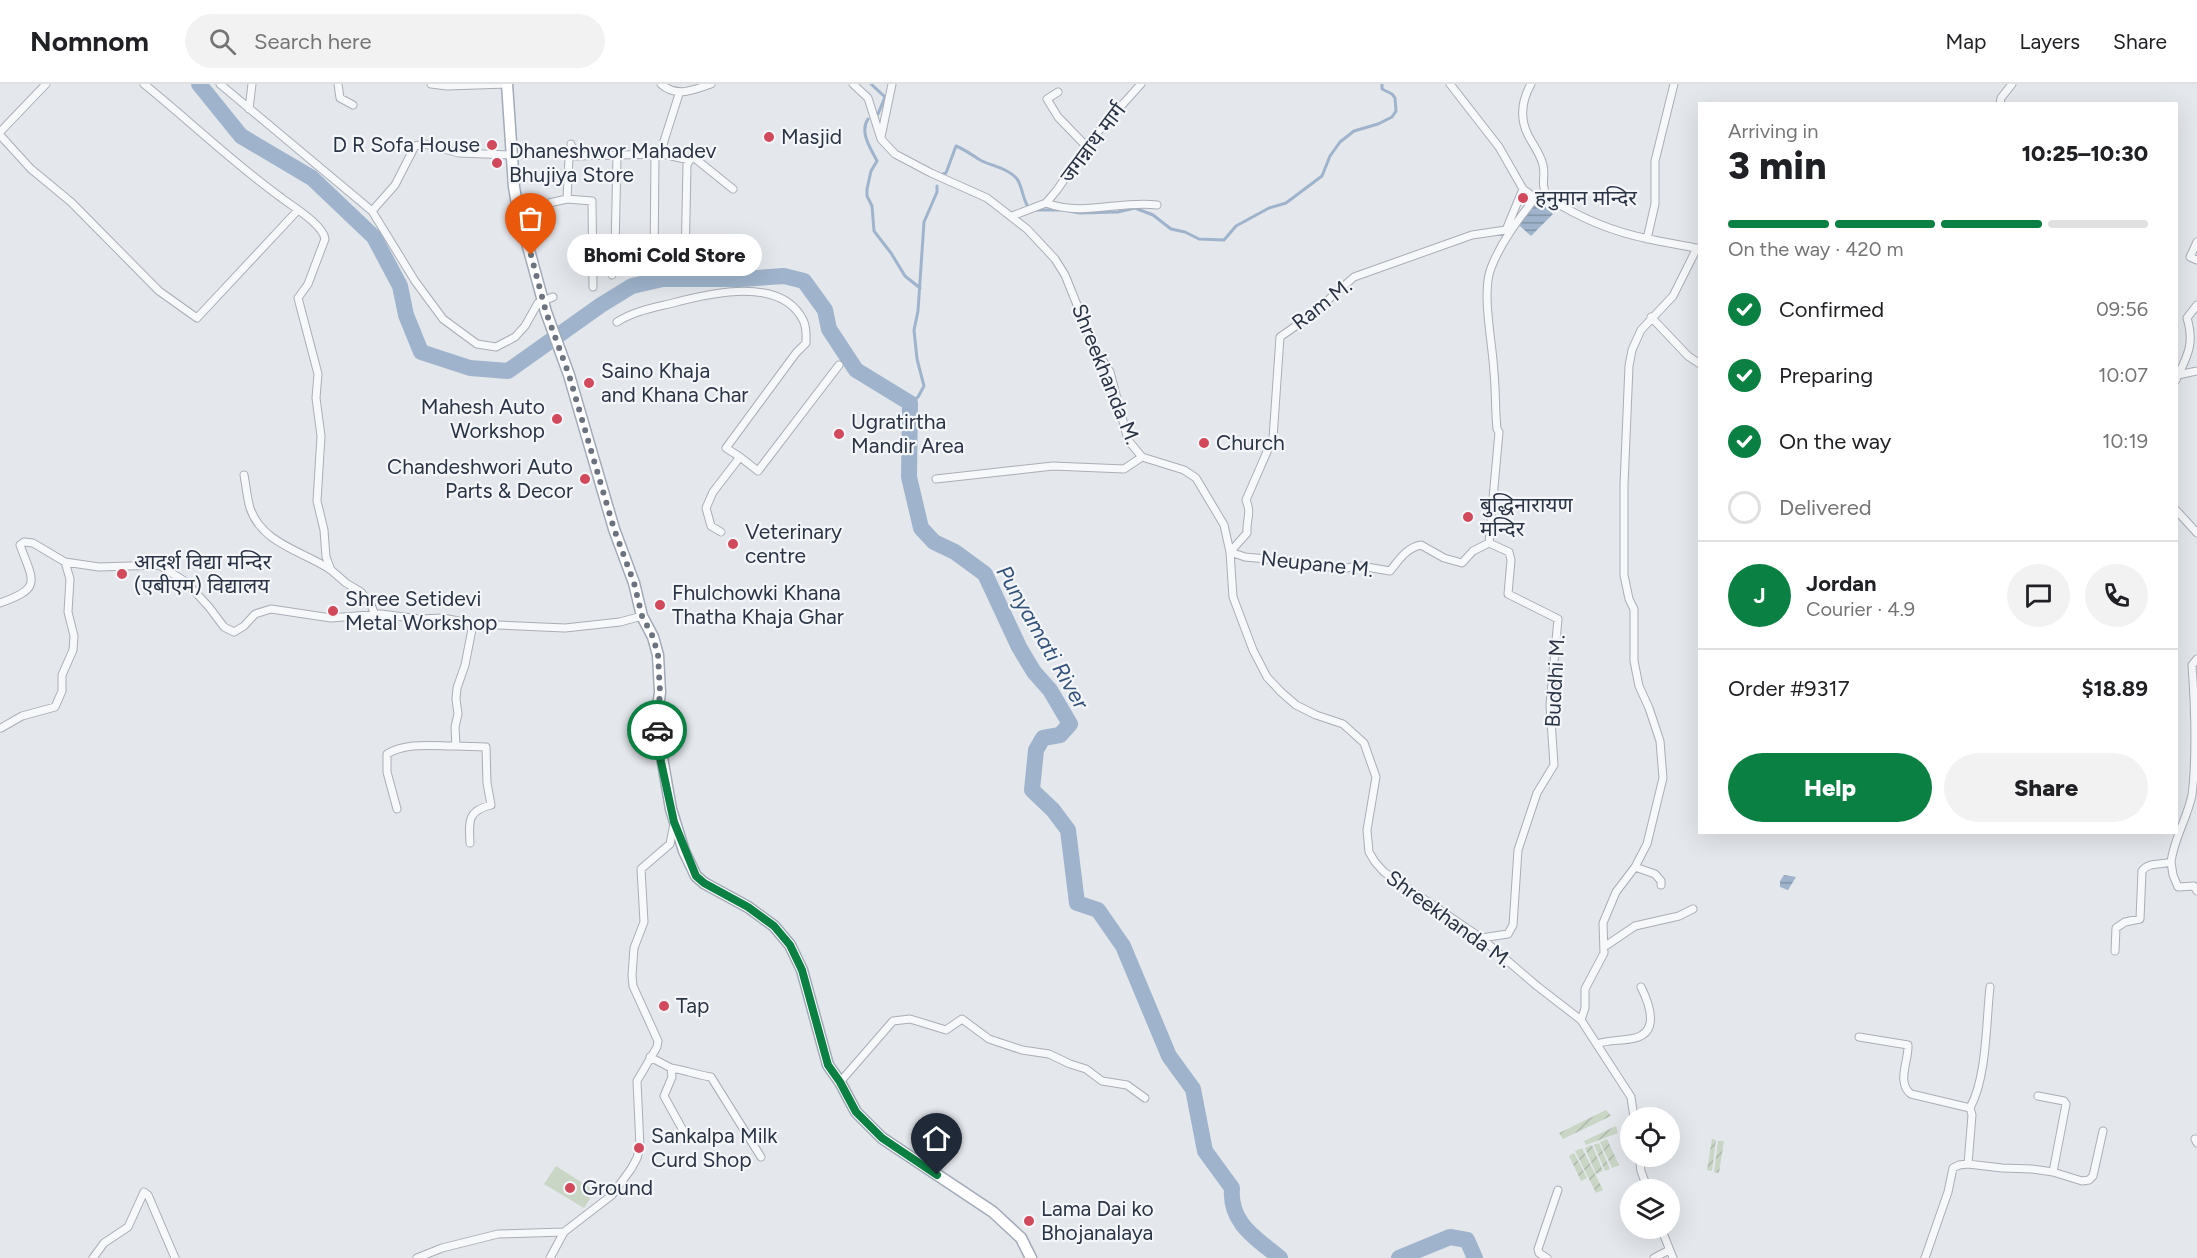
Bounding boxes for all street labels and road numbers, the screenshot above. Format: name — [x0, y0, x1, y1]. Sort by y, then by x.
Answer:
street label: जगन्नाथ मार्ग — [1055, 97, 1131, 187]
street label: Ram M. — [1287, 272, 1357, 335]
street label: Shreekhanda M. — [1067, 300, 1146, 448]
street label: Neupane M. — [1260, 545, 1375, 582]
street label: Buddhi M. — [1540, 634, 1569, 728]
street label: Shreekhanda M. — [1382, 865, 1517, 973]

